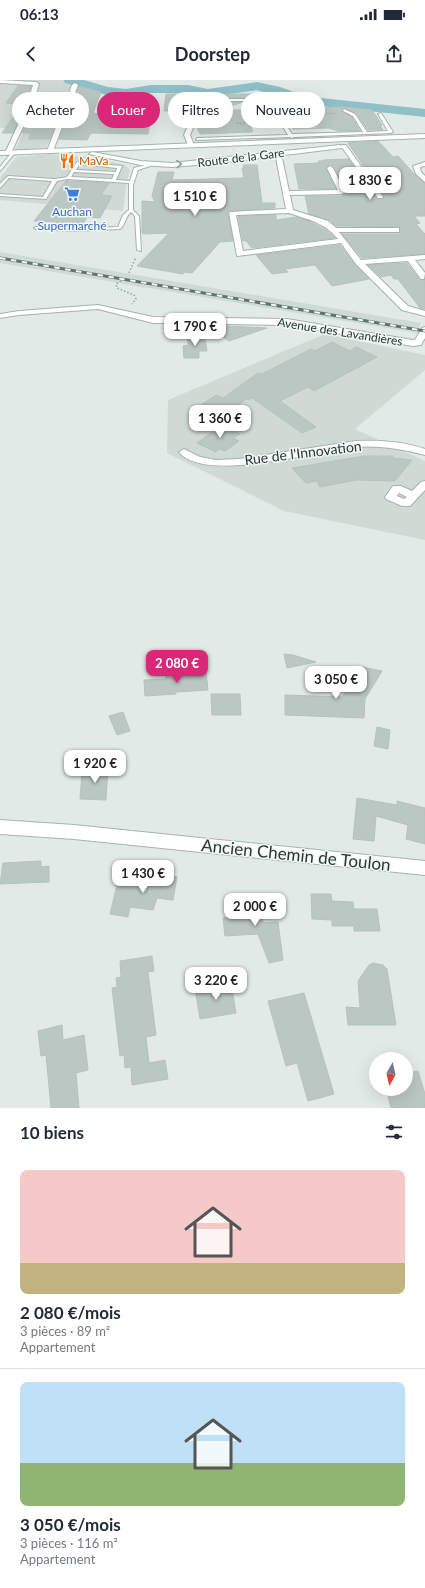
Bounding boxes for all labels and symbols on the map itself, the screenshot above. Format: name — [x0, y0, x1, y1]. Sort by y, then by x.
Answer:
street label: Route de la Gare — [197, 145, 285, 170]
restaurant icon: MaVa — [58, 152, 76, 170]
place label: MaVa — [79, 153, 108, 168]
one-way arrow — [176, 160, 182, 169]
pin: 1 830 € — [333, 167, 407, 201]
pin: 1 510 € — [158, 183, 232, 217]
supermarket icon: Auchan Supermarché — [63, 185, 81, 203]
place label: Auchan Supermarché — [37, 204, 107, 233]
pin: 1 790 € — [158, 313, 232, 347]
street label: Avenue des Lavandières — [276, 314, 404, 349]
pin: 1 360 € — [183, 405, 257, 439]
street label: Rue de l'Innovation — [243, 437, 362, 468]
pin: 2 080 € — [140, 650, 214, 684]
pin: 3 050 € — [299, 666, 373, 700]
pin: 1 920 € — [58, 750, 132, 784]
street label: Ancien Chemin de Toulon — [200, 834, 392, 875]
pin: 1 430 € — [106, 860, 180, 894]
pin: 2 000 € — [218, 893, 292, 927]
pin: 3 220 € — [179, 967, 253, 1001]
north arrow — [369, 1052, 413, 1096]

